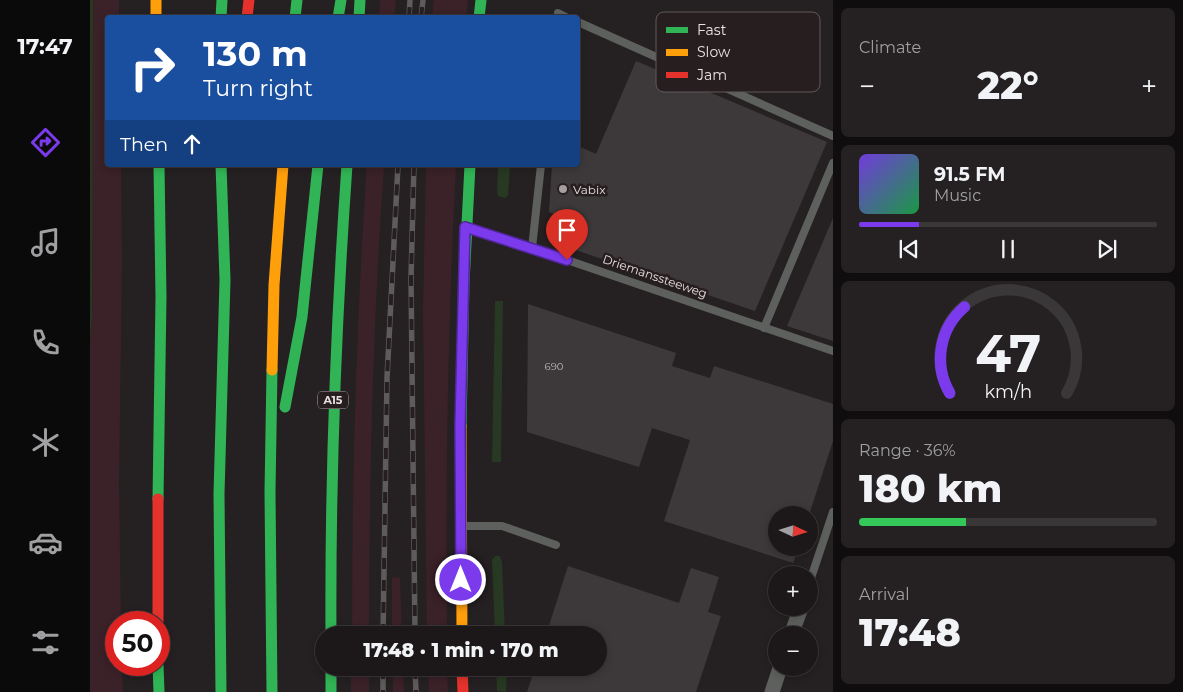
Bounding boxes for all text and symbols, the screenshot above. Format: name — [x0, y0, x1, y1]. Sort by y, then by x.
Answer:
legend — [656, 12, 820, 92]
text: Fast — [697, 21, 727, 39]
text: 130 m — [203, 32, 308, 75]
text: 17:47 — [17, 33, 73, 60]
icon: right — [120, 35, 185, 100]
text: Climate — [859, 38, 921, 57]
text: Slow — [697, 43, 731, 61]
text: 22° — [977, 62, 1039, 109]
text: Jam — [696, 66, 727, 84]
text: − — [859, 69, 875, 103]
text: + — [1141, 69, 1157, 103]
text: Turn right — [203, 75, 313, 102]
icon: directions — [28, 125, 63, 160]
icon: ahead — [178, 130, 206, 158]
text: Then — [120, 133, 168, 156]
text: 91.5 FM — [934, 163, 1005, 186]
place label: Vabix — [573, 182, 606, 197]
marker: Vabix — [557, 183, 569, 195]
text: Music — [934, 186, 981, 205]
pin — [546, 209, 588, 260]
icon: arrive — [553, 216, 581, 244]
icon: music — [28, 225, 63, 260]
icon: previous — [895, 235, 923, 263]
icon: pause — [994, 235, 1022, 263]
icon: next — [1093, 235, 1121, 263]
street label: Driemanssteeweg — [601, 251, 709, 301]
text: 47 — [975, 322, 1041, 385]
icon: phone — [28, 325, 63, 360]
house number: 690 — [545, 360, 564, 373]
text: km/h — [984, 381, 1032, 402]
road number: A15 — [318, 392, 348, 408]
icon: climate — [28, 425, 63, 460]
text: Range · 36% — [859, 441, 956, 460]
text: 180 km — [859, 465, 1002, 512]
north arrow — [768, 506, 818, 556]
map controls — [768, 506, 818, 676]
icon: car — [28, 525, 63, 560]
position arrow — [434, 553, 486, 605]
button: + — [768, 566, 818, 616]
text: Arrival — [859, 585, 909, 604]
text: 17:48 — [859, 609, 961, 656]
speed limit sign: 50 — [105, 611, 170, 676]
icon: filters — [28, 625, 63, 660]
button: − — [768, 626, 818, 676]
text: 17:48 · 1 min · 170 m — [363, 639, 559, 662]

